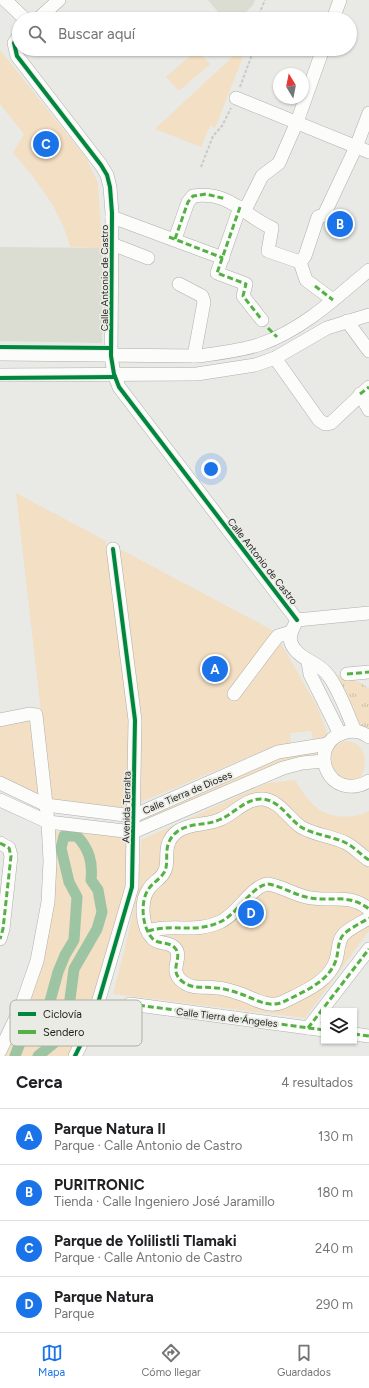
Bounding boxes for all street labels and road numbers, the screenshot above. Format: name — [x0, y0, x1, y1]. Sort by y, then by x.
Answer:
street label: Calle Antonio de Castro — [98, 225, 111, 331]
street label: Calle Antonio de Castro — [225, 515, 301, 607]
street label: Calle Tierra de Dioses — [141, 768, 234, 817]
street label: Avenida Terralta — [119, 771, 134, 843]
street label: Calle Tierra de Ángeles — [175, 1005, 279, 1030]

